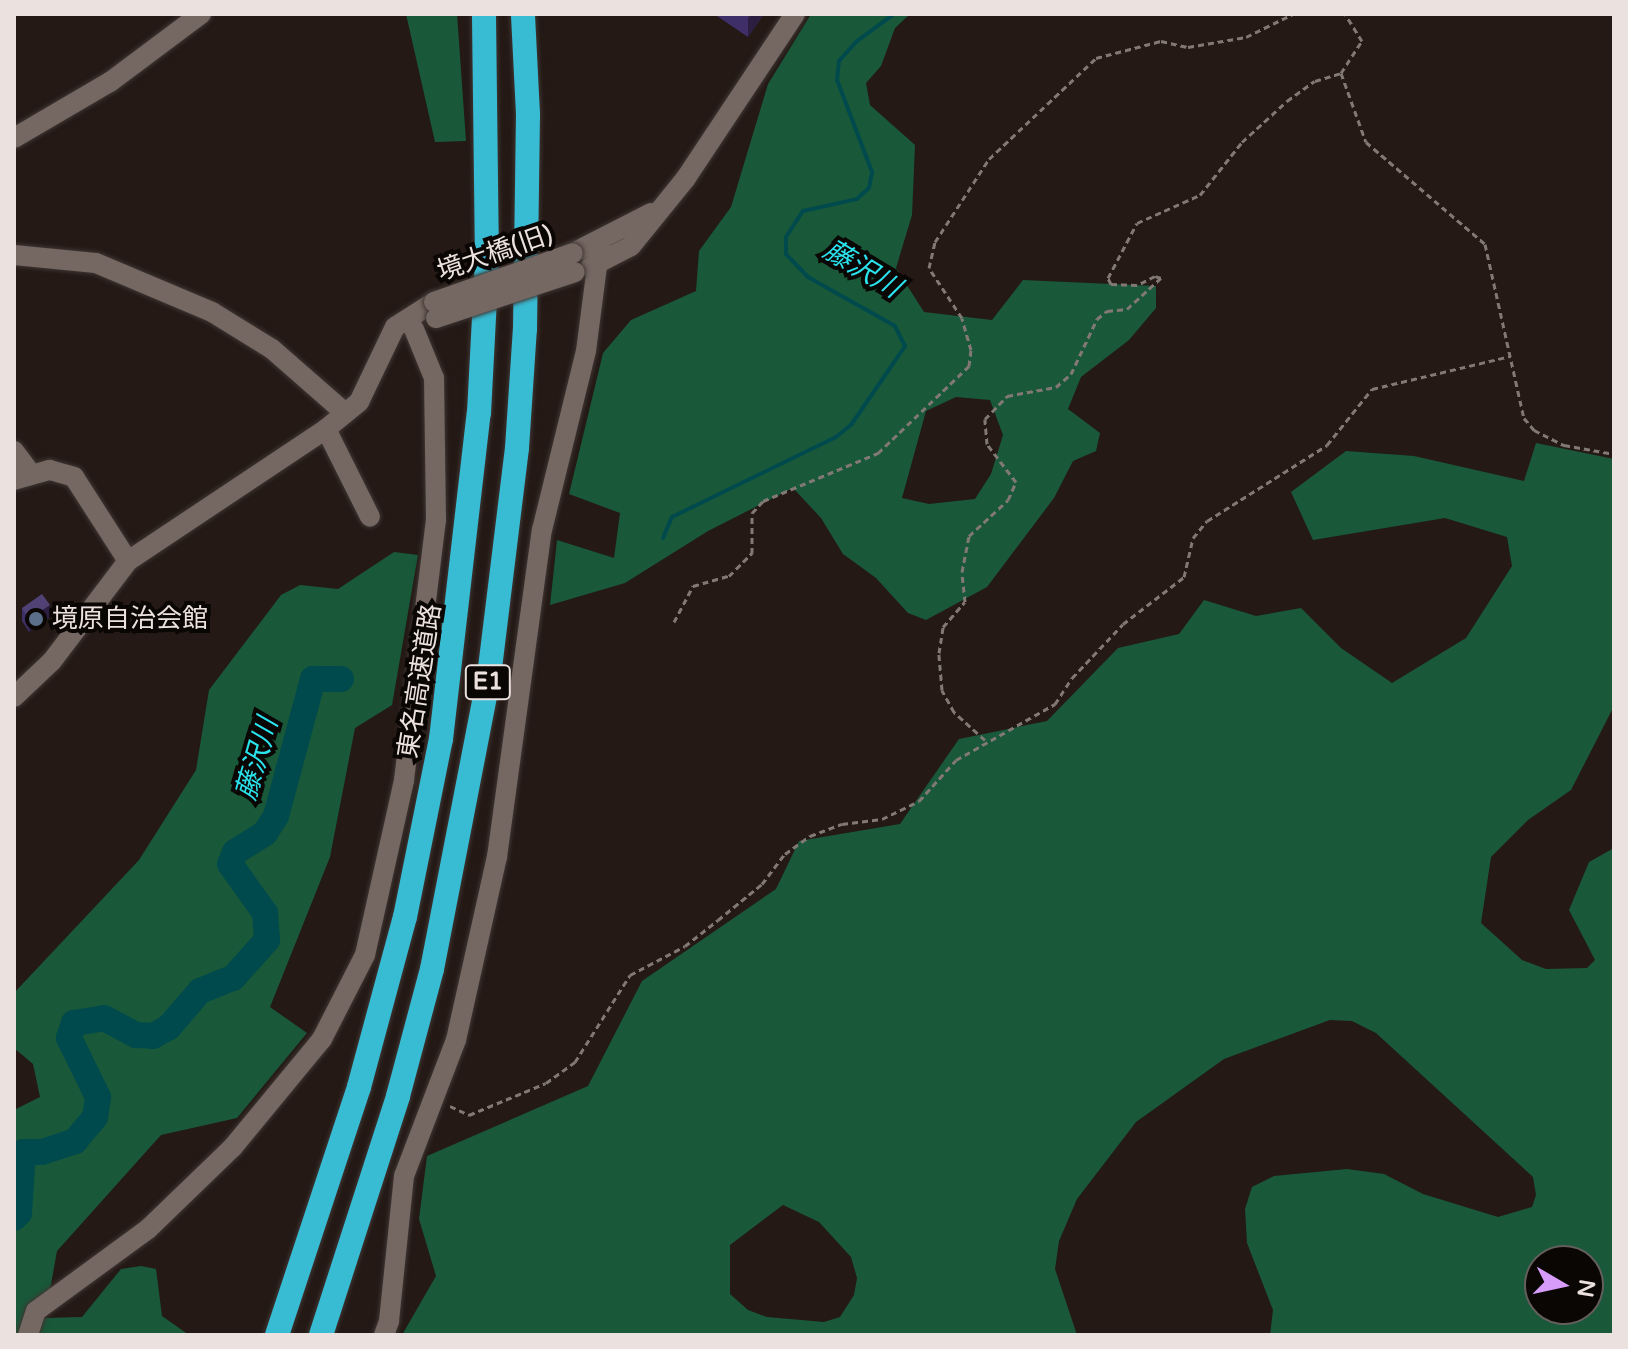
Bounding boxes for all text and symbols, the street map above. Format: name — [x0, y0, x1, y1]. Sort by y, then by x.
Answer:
street label: 境大橋(旧) — [433, 219, 557, 287]
water label: 藤沢川 — [817, 233, 907, 305]
street label: 東名高速道路 — [392, 602, 448, 760]
place label: 境原自治会館 — [52, 603, 208, 635]
marker: 境原自治会館 — [27, 610, 45, 628]
road number: E1 — [464, 662, 512, 702]
water label: 藤沢川 — [229, 714, 285, 804]
north arrow — [1524, 1245, 1604, 1325]
text: N — [1572, 1278, 1600, 1299]

